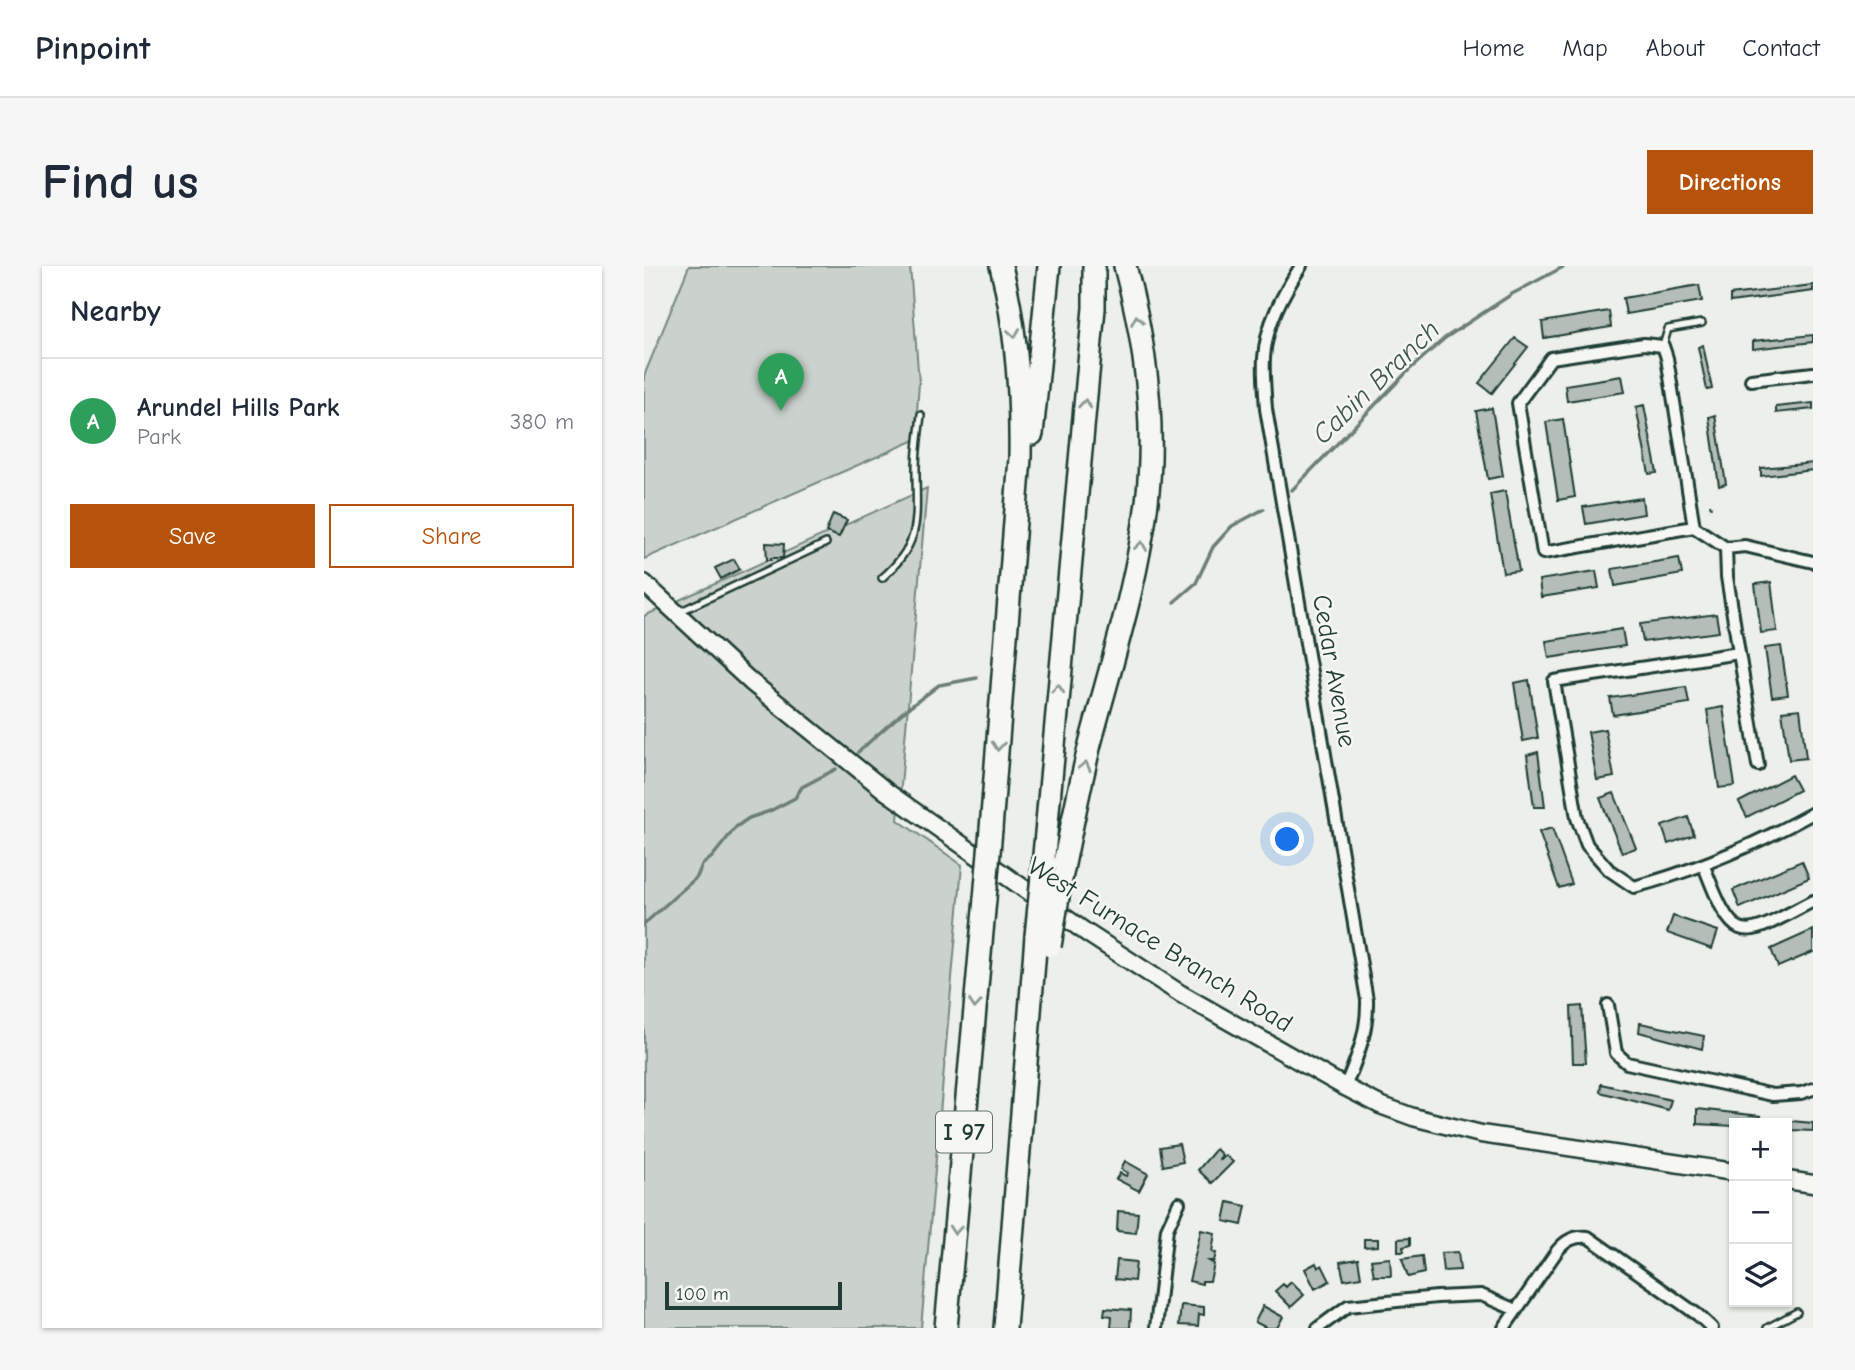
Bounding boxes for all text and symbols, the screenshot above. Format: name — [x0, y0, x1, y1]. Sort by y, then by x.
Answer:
text: Pinpoint — [35, 29, 150, 67]
text: Home — [1463, 34, 1524, 62]
text: Map — [1562, 34, 1608, 62]
text: About — [1646, 34, 1704, 62]
text: Contact — [1742, 34, 1820, 62]
button: Directions — [1647, 150, 1813, 214]
text: Find us — [42, 154, 198, 210]
text: Nearby — [70, 294, 161, 329]
one-way arrow — [1130, 314, 1145, 326]
water label: Cabin Branch — [1306, 314, 1446, 450]
one-way arrow — [1006, 327, 1021, 339]
pin: A — [758, 353, 804, 411]
text: Arundel Hills Park — [137, 393, 339, 423]
one-way arrow — [1077, 398, 1092, 409]
text: A — [87, 408, 99, 435]
text: 380 m — [510, 408, 574, 435]
text: Park — [137, 423, 181, 450]
button: Save — [70, 504, 315, 568]
button: Share — [329, 504, 574, 568]
one-way arrow — [1133, 540, 1148, 552]
street label: Cedar Avenue — [1306, 592, 1362, 750]
one-way arrow — [1050, 683, 1065, 694]
one-way arrow — [991, 740, 1006, 751]
one-way arrow — [1077, 760, 1091, 772]
your location — [1270, 822, 1304, 856]
street label: West Furnace Branch Road — [1022, 851, 1298, 1039]
one-way arrow — [968, 999, 983, 1010]
road number: I 97 — [936, 1112, 992, 1152]
map controls — [1729, 1118, 1792, 1307]
button: + — [1729, 1118, 1792, 1181]
button: − — [1729, 1181, 1792, 1244]
one-way arrow — [948, 1225, 963, 1236]
button: layers — [1729, 1244, 1792, 1307]
scale bar — [665, 1279, 842, 1311]
text: 100 m — [676, 1283, 729, 1305]

